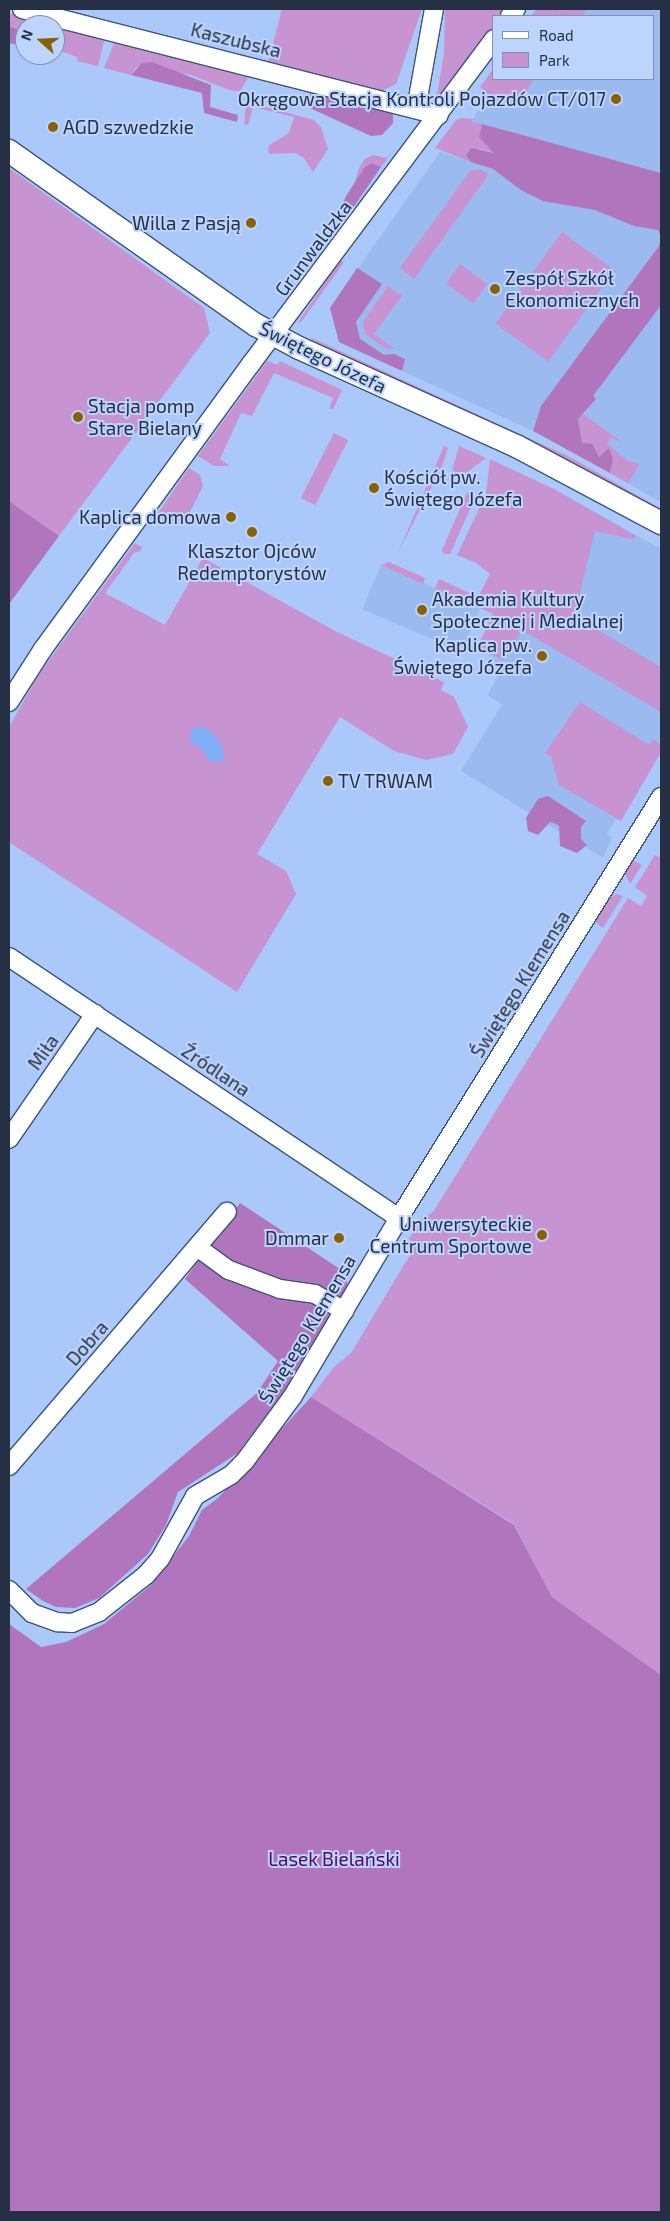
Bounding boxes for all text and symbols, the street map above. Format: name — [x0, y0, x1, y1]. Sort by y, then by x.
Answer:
north arrow — [15, 15, 65, 65]
legend — [492, 15, 655, 80]
street label: Kaszubska — [188, 18, 284, 62]
text: Road — [539, 26, 574, 44]
text: N — [17, 27, 36, 43]
text: Park — [539, 51, 570, 69]
place label: Okręgowa Stacja Kontroli Pojazdów CT/017 — [237, 88, 606, 110]
marker: Okręgowa Stacja Kontroli Pojazdów CT/017 — [610, 93, 622, 105]
place label: AGD szwedzkie — [63, 116, 194, 138]
marker: AGD szwedzkie — [47, 121, 59, 133]
street label: Grunwaldzka — [270, 196, 356, 300]
place label: Willa z Pasją — [132, 212, 241, 234]
marker: Willa z Pasją — [245, 217, 257, 229]
place label: Zespół Szkół Ekonomicznych — [505, 267, 639, 311]
marker: Zespół Szkół Ekonomicznych — [489, 283, 501, 295]
street label: Świętego Józefa — [256, 316, 390, 398]
place label: Stacja pomp Stare Bielany — [88, 395, 202, 439]
marker: Stacja pomp Stare Bielany — [72, 411, 84, 423]
place label: Kościół pw. Świętego Józefa — [384, 466, 523, 510]
marker: Kościół pw. Świętego Józefa — [368, 482, 380, 494]
place label: Kaplica domowa — [79, 506, 221, 528]
marker: Kaplica domowa — [225, 511, 237, 523]
marker: Klasztor Ojców Redemptorystów — [246, 526, 258, 538]
place label: Klasztor Ojców Redemptorystów — [177, 540, 327, 584]
place label: Akademia Kultury Społecznej i Medialnej — [432, 588, 624, 632]
marker: Akademia Kultury Społecznej i Medialnej — [416, 604, 428, 616]
place label: Kaplica pw. Świętego Józefa — [393, 634, 532, 678]
marker: Kaplica pw. Świętego Józefa — [536, 650, 548, 662]
place label: TV TRWAM — [338, 770, 434, 792]
marker: TV TRWAM — [322, 775, 334, 787]
street label: Świętego Klemensa — [466, 906, 574, 1062]
street label: Miła — [23, 1030, 63, 1074]
street label: Źródlana — [178, 1039, 254, 1101]
place label: Uniwersyteckie Centrum Sportowe — [369, 1213, 532, 1257]
place label: Dmmar — [265, 1227, 329, 1249]
marker: Uniwersyteckie Centrum Sportowe — [536, 1229, 548, 1241]
marker: Dmmar — [333, 1232, 345, 1244]
street label: Świętego Klemensa — [254, 1251, 360, 1407]
street label: Dobra — [61, 1316, 113, 1370]
park label: Lasek Bielański — [268, 1848, 400, 1870]

